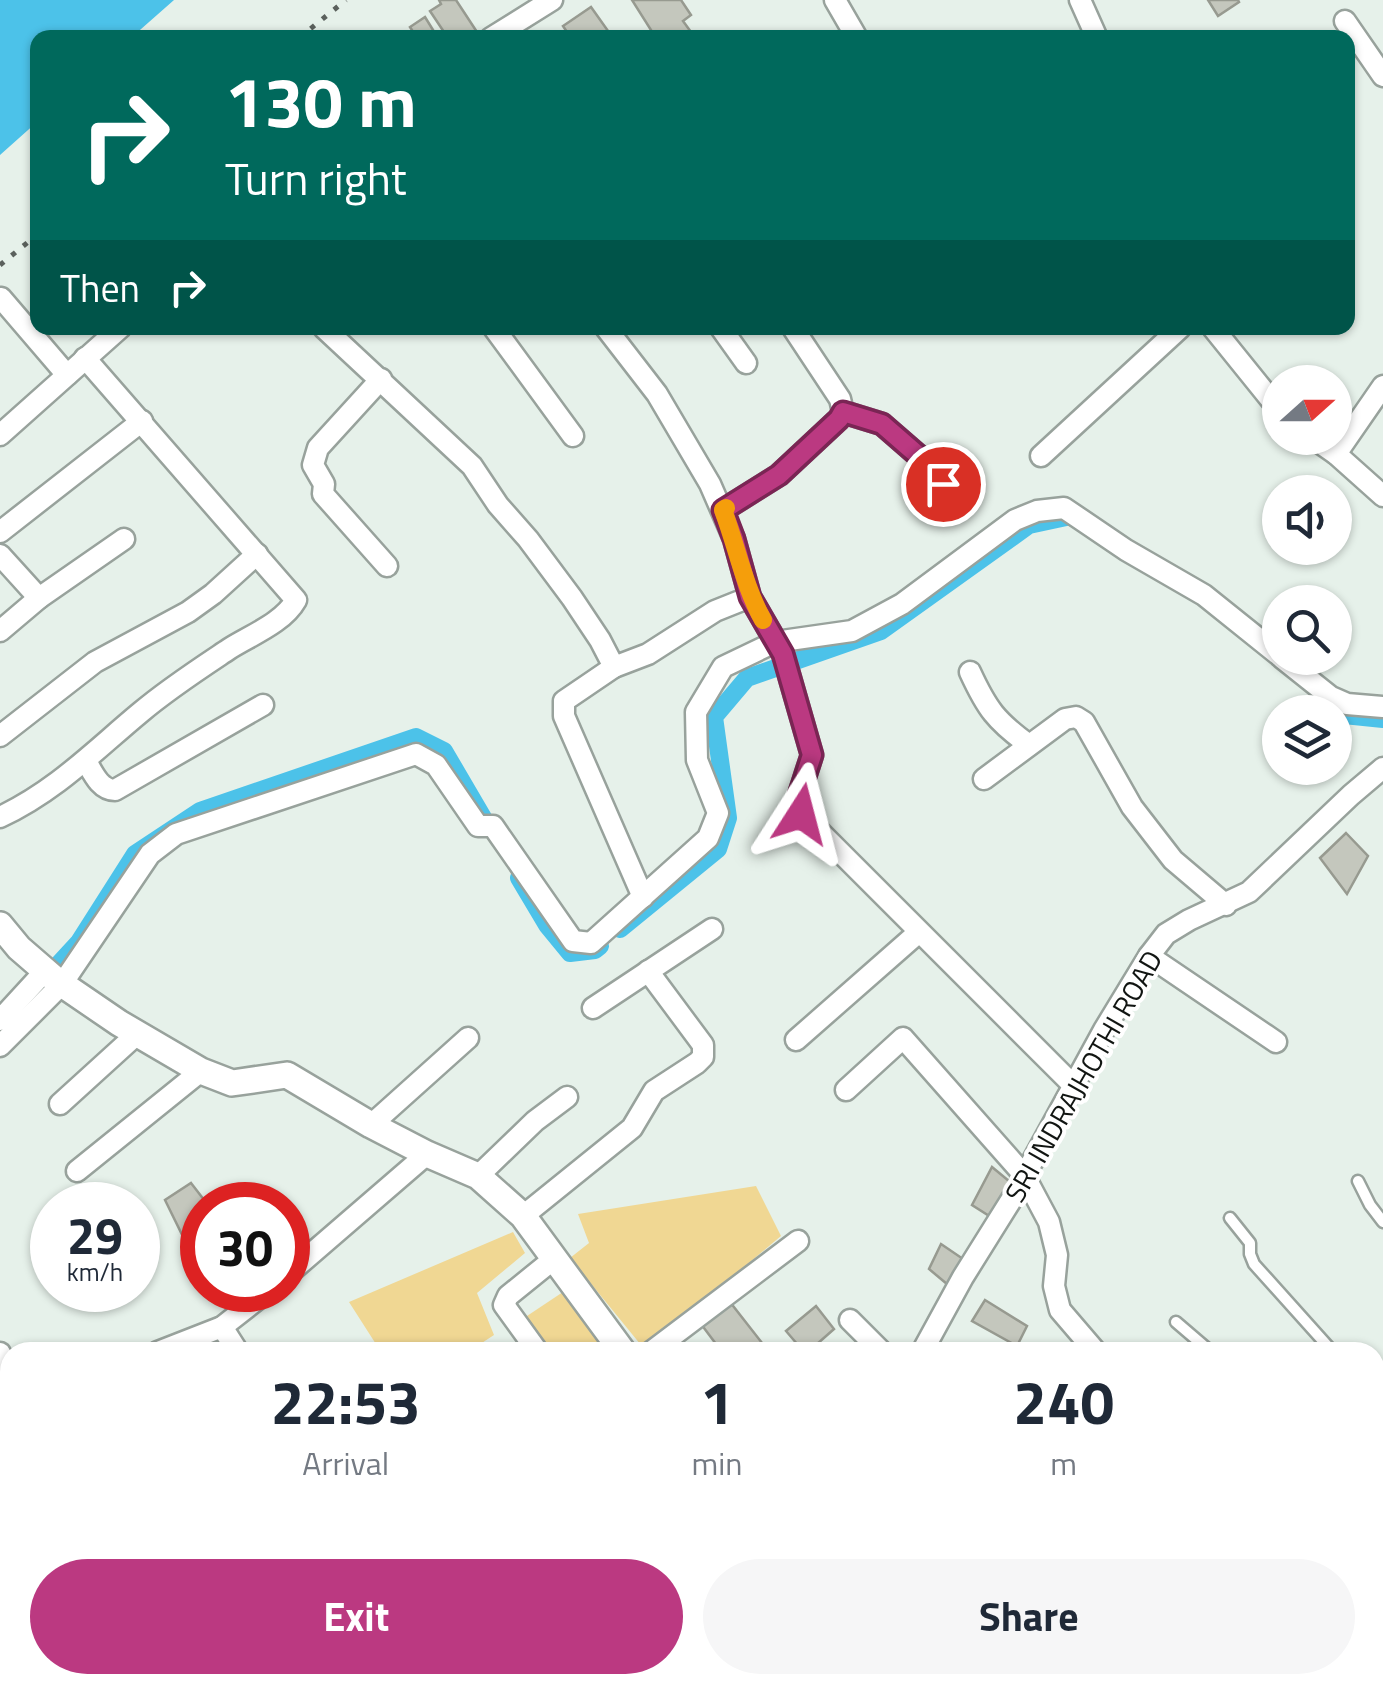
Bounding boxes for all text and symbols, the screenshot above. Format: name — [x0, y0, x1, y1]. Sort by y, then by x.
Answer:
text: 130 m — [225, 48, 417, 154]
icon: right — [60, 70, 190, 200]
text: Turn right — [225, 144, 407, 212]
text: Then — [60, 259, 140, 317]
icon: right — [160, 260, 215, 315]
north arrow — [1262, 365, 1352, 455]
map controls — [1262, 365, 1352, 785]
pin — [901, 442, 986, 527]
icon: arrive — [916, 457, 971, 512]
button: sound — [1262, 475, 1352, 565]
button: search — [1262, 585, 1352, 675]
button: layers — [1262, 695, 1352, 785]
position arrow — [749, 762, 853, 866]
street label: SRI INDRAJHOTHI ROAD — [993, 942, 1173, 1210]
speed limit sign: 30 — [180, 1182, 310, 1312]
text: 29 — [67, 1197, 123, 1273]
text: km/h — [67, 1253, 123, 1291]
text: 22:53 — [271, 1356, 421, 1447]
text: 1 — [700, 1356, 734, 1447]
text: 240 — [1013, 1356, 1114, 1447]
text: Arrival — [302, 1439, 389, 1487]
text: min — [691, 1439, 742, 1487]
text: m — [1050, 1439, 1077, 1487]
button: Exit — [30, 1559, 683, 1674]
button: Share — [703, 1559, 1355, 1674]

